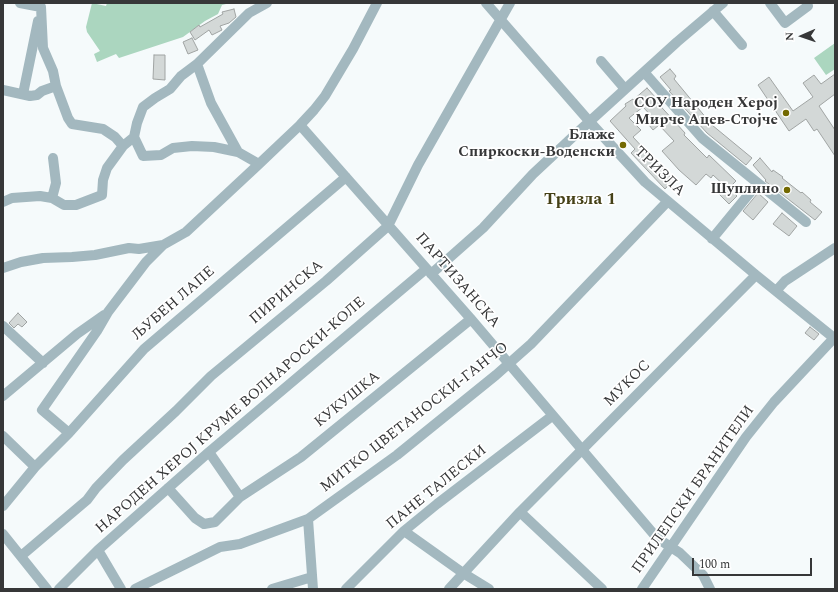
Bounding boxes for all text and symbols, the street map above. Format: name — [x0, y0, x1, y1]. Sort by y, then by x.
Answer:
north arrow — [782, 16, 822, 56]
text: N — [781, 32, 798, 41]
place label: СОУ Народен Херој Мирче Ацев-Стојче — [634, 95, 778, 130]
marker: СОУ Народен Херој Мирче Ацев-Стојче — [781, 108, 791, 118]
place label: Блаже Спиркоски-Воденски — [458, 127, 615, 162]
marker: Блаже Спиркоски-Воденски — [618, 140, 628, 150]
street label: ТРИЗЛА — [630, 143, 688, 201]
place label: Шуплино — [711, 181, 779, 199]
marker: Шуплино — [782, 185, 792, 195]
district label: Тризла 1 — [544, 191, 616, 211]
street label: ПАРТИЗАНСКА — [411, 230, 503, 332]
street label: ПИРИНСКА — [247, 257, 327, 329]
street label: ЉУБЕН ЛАПЕ — [129, 263, 219, 345]
street label: НАРОДЕН ХЕРОЈ КРУМЕ ВОЛНАРОСКИ-КОЛЕ — [92, 294, 370, 538]
street label: МИТКО ЦВЕТАНОСКИ-ГАНЧО — [317, 339, 513, 497]
street label: МУКОС — [601, 357, 655, 411]
street label: КУКУШКА — [312, 368, 384, 432]
street label: ПРИЛЕПСКИ БРАНИТЕЛИ — [629, 403, 759, 577]
street label: ПАНЕ ТАЛЕСКИ — [383, 442, 491, 534]
scale bar — [694, 550, 814, 576]
text: 100 m — [699, 555, 730, 574]

